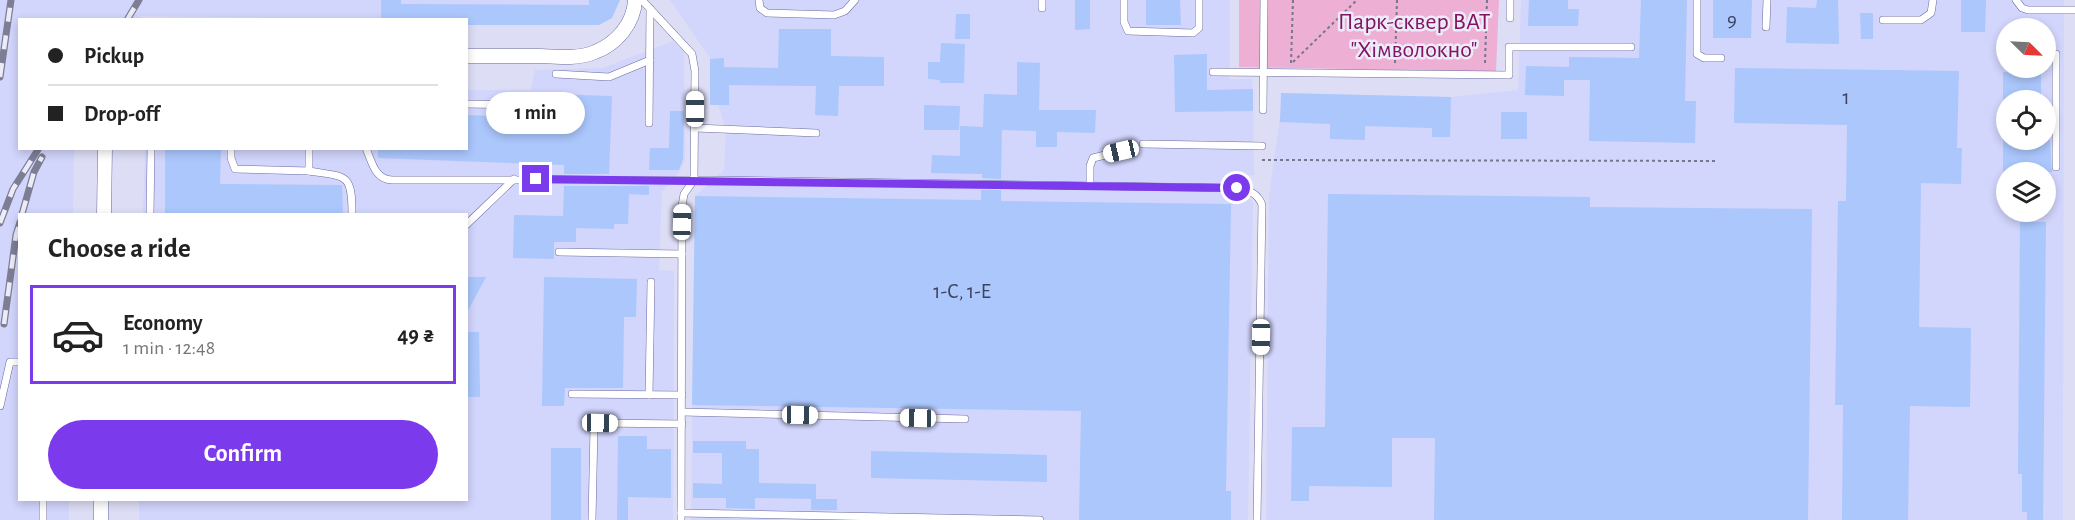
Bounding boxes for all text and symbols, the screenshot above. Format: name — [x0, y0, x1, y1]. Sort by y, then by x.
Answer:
house number: 9 — [1727, 9, 1737, 30]
park label: Парк-сквер ВАТ "Хімволокно" — [1338, 10, 1491, 62]
north arrow — [1996, 18, 2056, 78]
map controls — [1996, 18, 2056, 222]
text: Pickup — [84, 45, 144, 67]
house number: 1 — [1842, 87, 1850, 108]
button: locate — [1996, 90, 2056, 150]
car — [686, 91, 704, 127]
callout: 1 min — [486, 92, 586, 134]
text: Drop-off — [84, 103, 160, 125]
text: 1 min — [514, 103, 557, 123]
car — [1101, 138, 1141, 164]
button: layers — [1996, 162, 2056, 222]
route end — [522, 165, 549, 192]
route start — [1223, 174, 1250, 201]
car — [673, 204, 691, 240]
text: Choose a ride — [48, 235, 191, 262]
house number: 1-С, 1-E — [933, 281, 991, 302]
icon: car — [51, 308, 105, 362]
text: Economy — [123, 312, 203, 334]
car — [1252, 319, 1270, 355]
text: 49 ₴ — [397, 324, 435, 346]
text: 1 min · 12:48 — [123, 338, 215, 358]
car — [782, 406, 818, 424]
car — [900, 409, 936, 427]
car — [582, 414, 618, 432]
button: Confirm — [48, 420, 438, 489]

